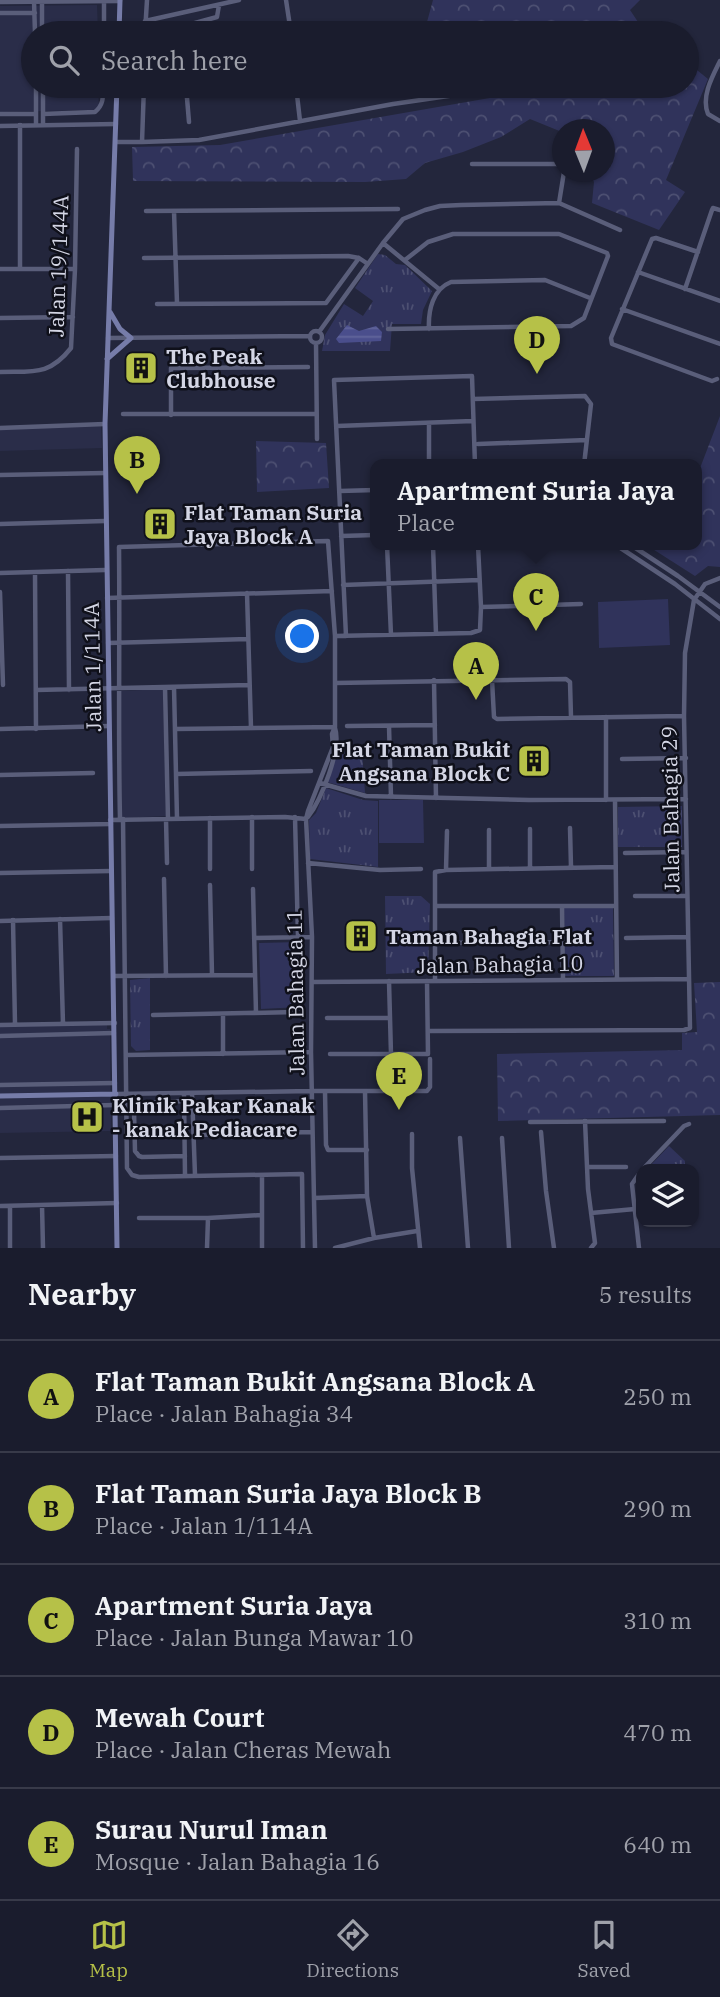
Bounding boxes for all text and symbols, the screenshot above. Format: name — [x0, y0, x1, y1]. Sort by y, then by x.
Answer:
search box — [21, 21, 699, 98]
icon: search — [45, 41, 83, 79]
text: Search here — [101, 43, 247, 77]
north arrow — [552, 119, 615, 182]
street label: Jalan 19/144A — [42, 194, 74, 337]
pin: D — [514, 316, 560, 374]
place label: The Peak Clubhouse — [166, 342, 276, 394]
building icon: The Peak Clubhouse — [122, 349, 160, 387]
pin: B — [114, 436, 160, 494]
popup — [370, 459, 702, 550]
text: Apartment Suria Jaya — [397, 473, 675, 507]
place label: Flat Taman Suria Jaya Block A — [184, 498, 362, 550]
building icon: Flat Taman Suria Jaya Block A — [141, 505, 179, 543]
text: Place — [397, 507, 455, 537]
pin: C — [513, 573, 559, 631]
street label: Jalan 1/114A — [77, 601, 107, 732]
your location — [285, 619, 319, 653]
pin: A — [453, 642, 499, 700]
street label: Jalan Bahagia 29 — [655, 725, 685, 893]
place label: Flat Taman Bukit Angsana Block C — [332, 735, 510, 787]
building icon: Flat Taman Bukit Angsana Block C — [515, 742, 553, 780]
street label: Jalan Bahagia 11 — [280, 908, 310, 1076]
building icon: Taman Bahagia Flat — [342, 917, 380, 955]
place label: Taman Bahagia Flat — [386, 922, 592, 950]
street label: Jalan Bahagia 10 — [416, 949, 584, 979]
pin: E — [376, 1052, 422, 1110]
place label: Klinik Pakar Kanak - kanak Pediacare — [112, 1091, 314, 1143]
hospital icon: Klinik Pakar Kanak - kanak Pediacare — [68, 1098, 106, 1136]
map controls — [636, 1164, 699, 1227]
button: layers — [636, 1164, 699, 1227]
text: Nearby — [28, 1274, 136, 1313]
text: 5 results — [599, 1279, 692, 1309]
text: Flat Taman Bukit Angsana Block A — [95, 1364, 535, 1398]
text: A — [43, 1381, 59, 1411]
text: 250 m — [623, 1381, 692, 1411]
text: Place · Jalan Bahagia 34 — [95, 1398, 353, 1428]
text: Flat Taman Suria Jaya Block B — [95, 1476, 482, 1510]
text: B — [43, 1493, 59, 1523]
text: 290 m — [623, 1493, 692, 1523]
text: Place · Jalan 1/114A — [95, 1510, 313, 1540]
text: Apartment Suria Jaya — [95, 1588, 373, 1622]
text: C — [43, 1605, 59, 1635]
text: 310 m — [623, 1605, 692, 1635]
text: Place · Jalan Bunga Mawar 10 — [95, 1622, 414, 1652]
text: Mewah Court — [95, 1700, 265, 1734]
text: D — [42, 1717, 60, 1747]
text: 470 m — [623, 1717, 692, 1747]
text: Place · Jalan Cheras Mewah — [95, 1734, 391, 1764]
text: Surau Nurul Iman — [95, 1812, 328, 1846]
text: E — [43, 1829, 59, 1859]
text: 640 m — [623, 1829, 692, 1859]
text: Mosque · Jalan Bahagia 16 — [95, 1846, 380, 1876]
tab: Map — [89, 1916, 128, 1982]
tab: Directions — [306, 1916, 399, 1982]
tab: Saved — [578, 1916, 631, 1982]

